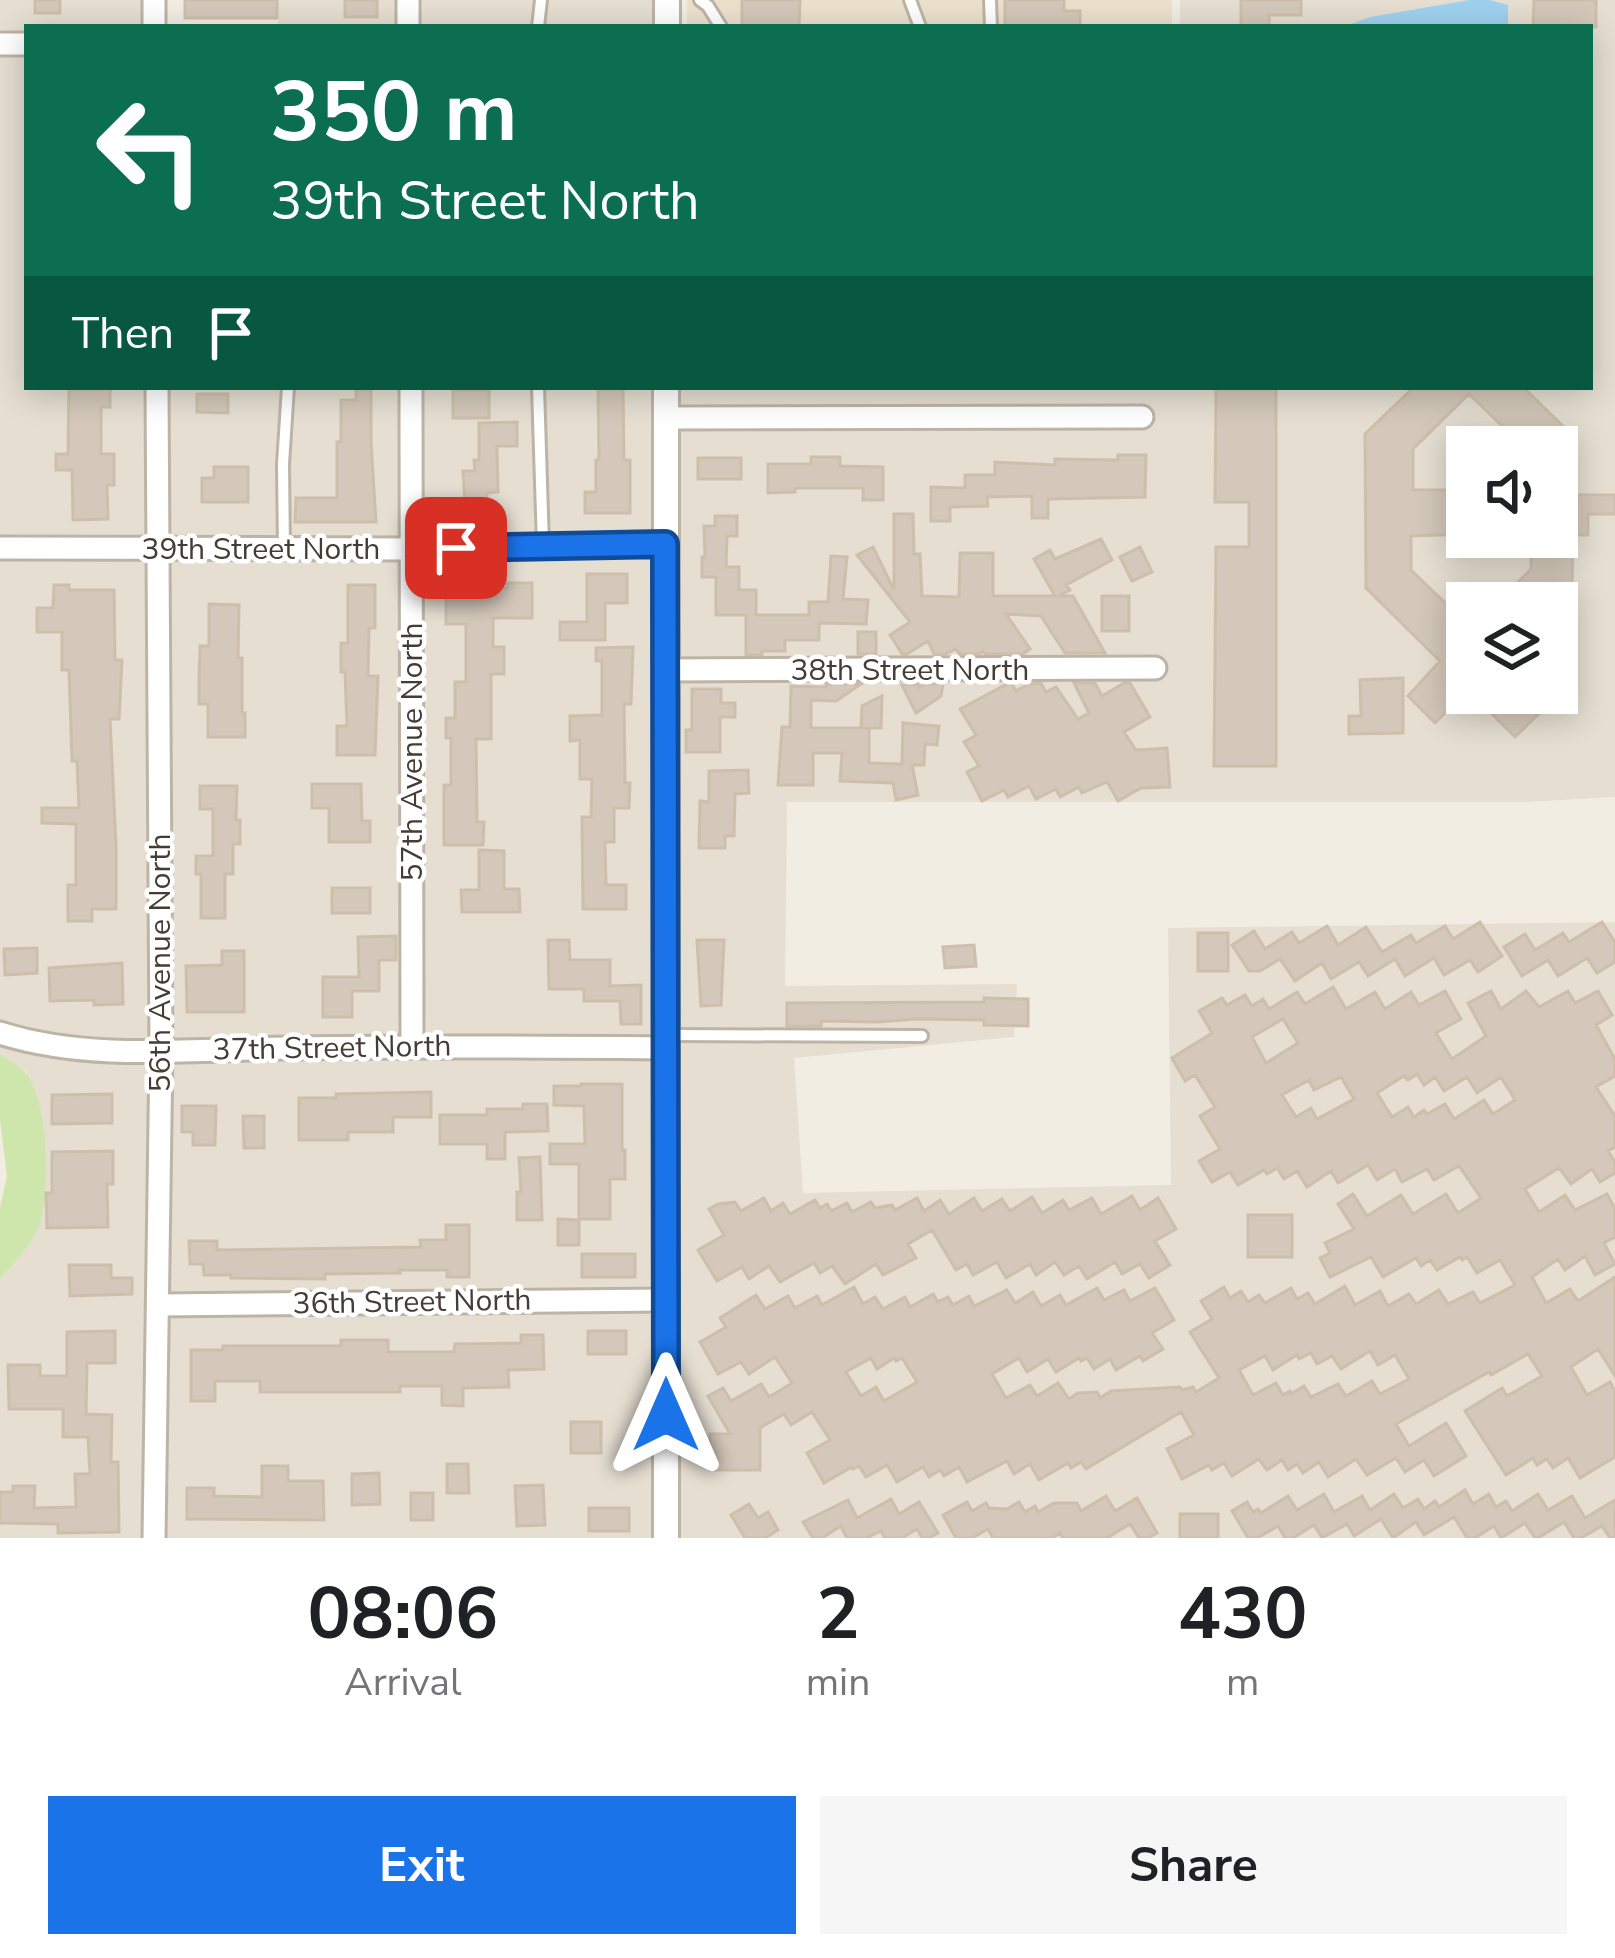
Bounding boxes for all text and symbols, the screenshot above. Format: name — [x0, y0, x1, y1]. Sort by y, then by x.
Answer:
text: 350 m — [270, 55, 518, 170]
icon: left — [72, 72, 228, 228]
text: 39th Street North — [270, 164, 700, 238]
icon: arrive — [198, 300, 264, 366]
text: Then — [72, 303, 174, 364]
map controls — [1446, 426, 1578, 714]
button: sound — [1446, 426, 1578, 558]
pin — [405, 497, 507, 599]
icon: arrive — [423, 515, 489, 581]
street label: 39th Street North — [142, 529, 380, 570]
button: layers — [1446, 582, 1578, 714]
street label: 57th Avenue North — [392, 622, 433, 882]
street label: 38th Street North — [791, 650, 1029, 691]
street label: 56th Avenue North — [140, 833, 181, 1093]
street label: 37th Street North — [212, 1025, 452, 1071]
street label: 36th Street North — [292, 1279, 532, 1325]
position arrow — [603, 1352, 729, 1478]
text: 08:06 — [308, 1565, 498, 1663]
text: 2 — [816, 1565, 860, 1663]
text: 430 — [1178, 1565, 1307, 1663]
text: Arrival — [344, 1656, 462, 1709]
text: min — [806, 1656, 870, 1709]
text: m — [1226, 1656, 1259, 1709]
button: Exit — [48, 1796, 796, 1934]
button: Share — [820, 1796, 1567, 1934]

